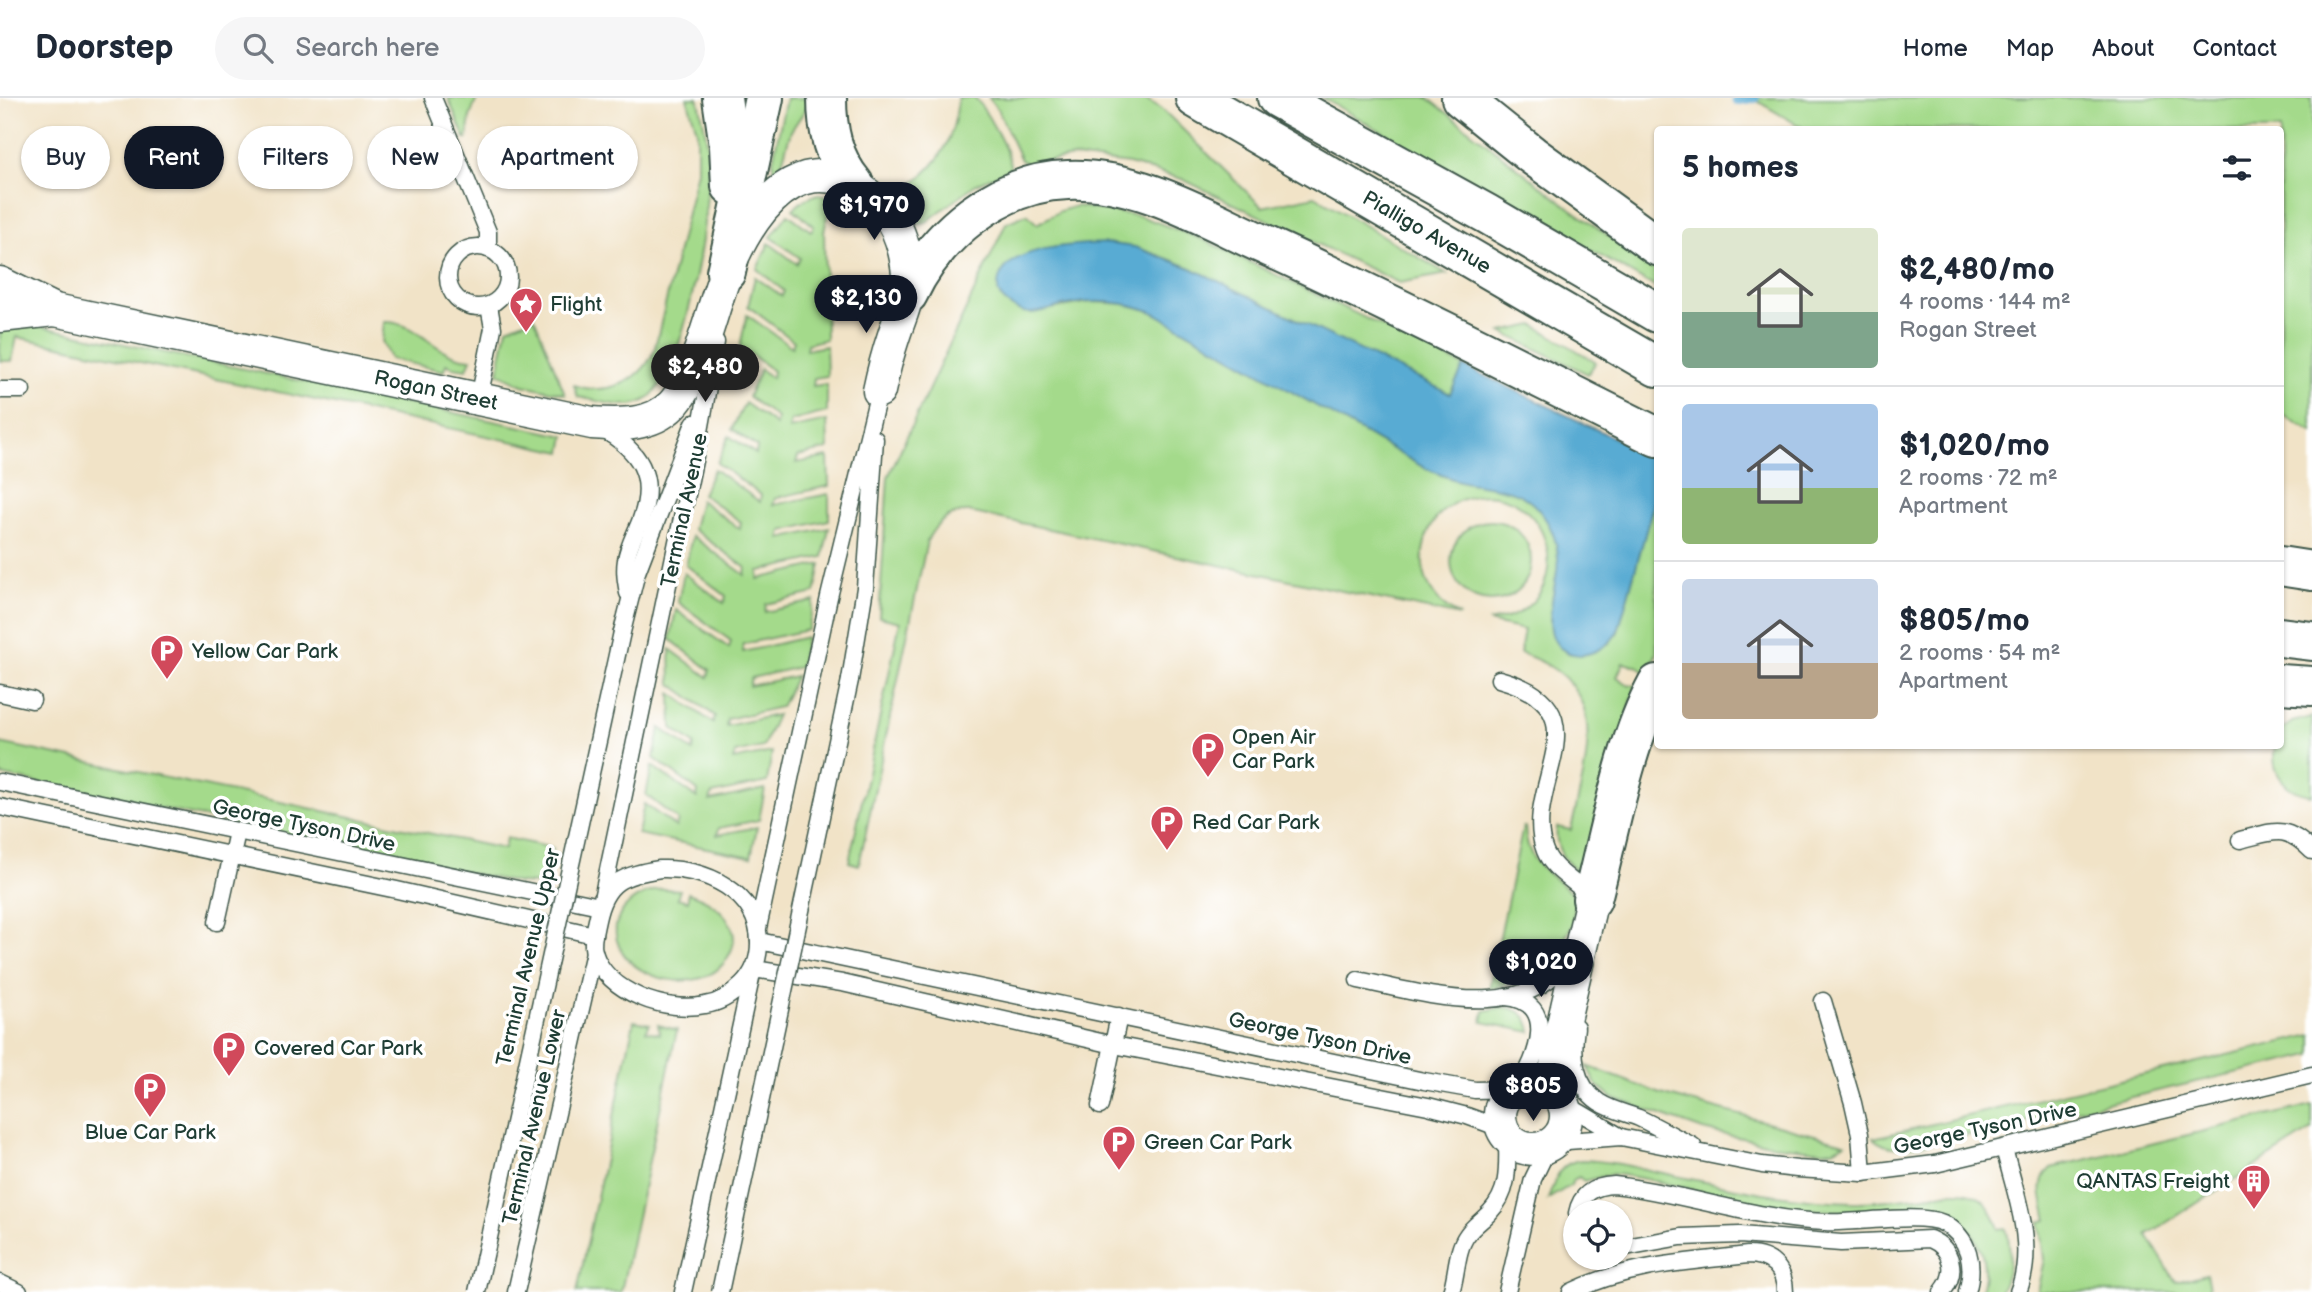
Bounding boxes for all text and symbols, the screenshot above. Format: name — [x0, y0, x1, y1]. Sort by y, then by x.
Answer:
search box — [215, 17, 705, 80]
text: Doorstep — [35, 28, 173, 68]
icon: search — [239, 29, 277, 67]
text: Search here — [295, 33, 439, 64]
text: Home — [1903, 34, 1968, 63]
text: Map — [2006, 34, 2054, 63]
text: About — [2092, 34, 2154, 63]
text: Contact — [2192, 34, 2277, 63]
chip: Buy — [21, 126, 110, 189]
chip: Rent — [124, 126, 224, 189]
chip: Filters — [238, 126, 353, 189]
chip: New — [367, 126, 463, 189]
chip: Apartment — [477, 126, 638, 189]
icon: filters — [2218, 149, 2256, 187]
text: 5 homes — [1682, 150, 1799, 186]
pin: $1,970 — [817, 183, 931, 242]
street label: Pialligo Avenue — [1358, 185, 1496, 279]
text: $1,970 — [839, 191, 909, 219]
text: $2,480/mo — [1899, 252, 2055, 288]
icon: home — [1738, 256, 1822, 340]
pin: $2,130 — [809, 275, 923, 335]
text: $2,130 — [830, 284, 902, 312]
place icon: Flight — [507, 285, 545, 334]
text: 4 rooms · 144 m² — [1899, 288, 2071, 316]
place label: Flight — [550, 292, 603, 317]
text: Rogan Street — [1899, 316, 2037, 344]
pin: $2,480 — [648, 344, 762, 404]
text: $2,480 — [667, 353, 743, 381]
street label: Rogan Street — [372, 365, 500, 416]
text: $1,020/mo — [1899, 428, 2050, 464]
street label: Terminal Avenue — [656, 431, 713, 590]
icon: home — [1738, 432, 1822, 516]
text: 2 rooms · 72 m² — [1899, 464, 2058, 492]
text: Apartment — [1899, 492, 2008, 520]
text: $805/mo — [1899, 603, 2030, 639]
icon: home — [1738, 607, 1822, 691]
parking icon: Yellow Car Park — [148, 632, 186, 681]
place label: Yellow Car Park — [191, 639, 339, 664]
text: 2 rooms · 54 m² — [1899, 639, 2061, 667]
text: Apartment — [1899, 667, 2008, 695]
place label: Open Air Car Park — [1232, 725, 1316, 774]
parking icon: Open Air Car Park — [1189, 730, 1227, 779]
street label: George Tyson Drive — [210, 794, 398, 857]
parking icon: Red Car Park — [1148, 803, 1186, 852]
place label: Red Car Park — [1192, 810, 1320, 835]
street label: Terminal Avenue Upper — [491, 845, 566, 1068]
pin: $1,020 — [1484, 940, 1598, 999]
text: $1,020 — [1505, 948, 1577, 976]
street label: Terminal Avenue Lower — [498, 1007, 572, 1227]
street label: George Tyson Drive — [1226, 1007, 1414, 1070]
parking icon: Covered Car Park — [210, 1029, 248, 1078]
place label: Covered Car Park — [254, 1036, 423, 1061]
pin: $805 — [1492, 1063, 1574, 1123]
parking icon: Blue Car Park — [131, 1070, 169, 1119]
text: $805 — [1505, 1072, 1561, 1100]
street label: George Tyson Drive — [1891, 1097, 2079, 1160]
place label: Blue Car Park — [84, 1120, 216, 1145]
parking icon: Green Car Park — [1100, 1123, 1138, 1172]
place label: Green Car Park — [1144, 1130, 1292, 1155]
building icon: QANTAS Freight — [2235, 1162, 2273, 1211]
place label: QANTAS Freight — [2076, 1169, 2231, 1194]
map controls — [1563, 1200, 1633, 1270]
button: locate — [1563, 1200, 1633, 1270]

